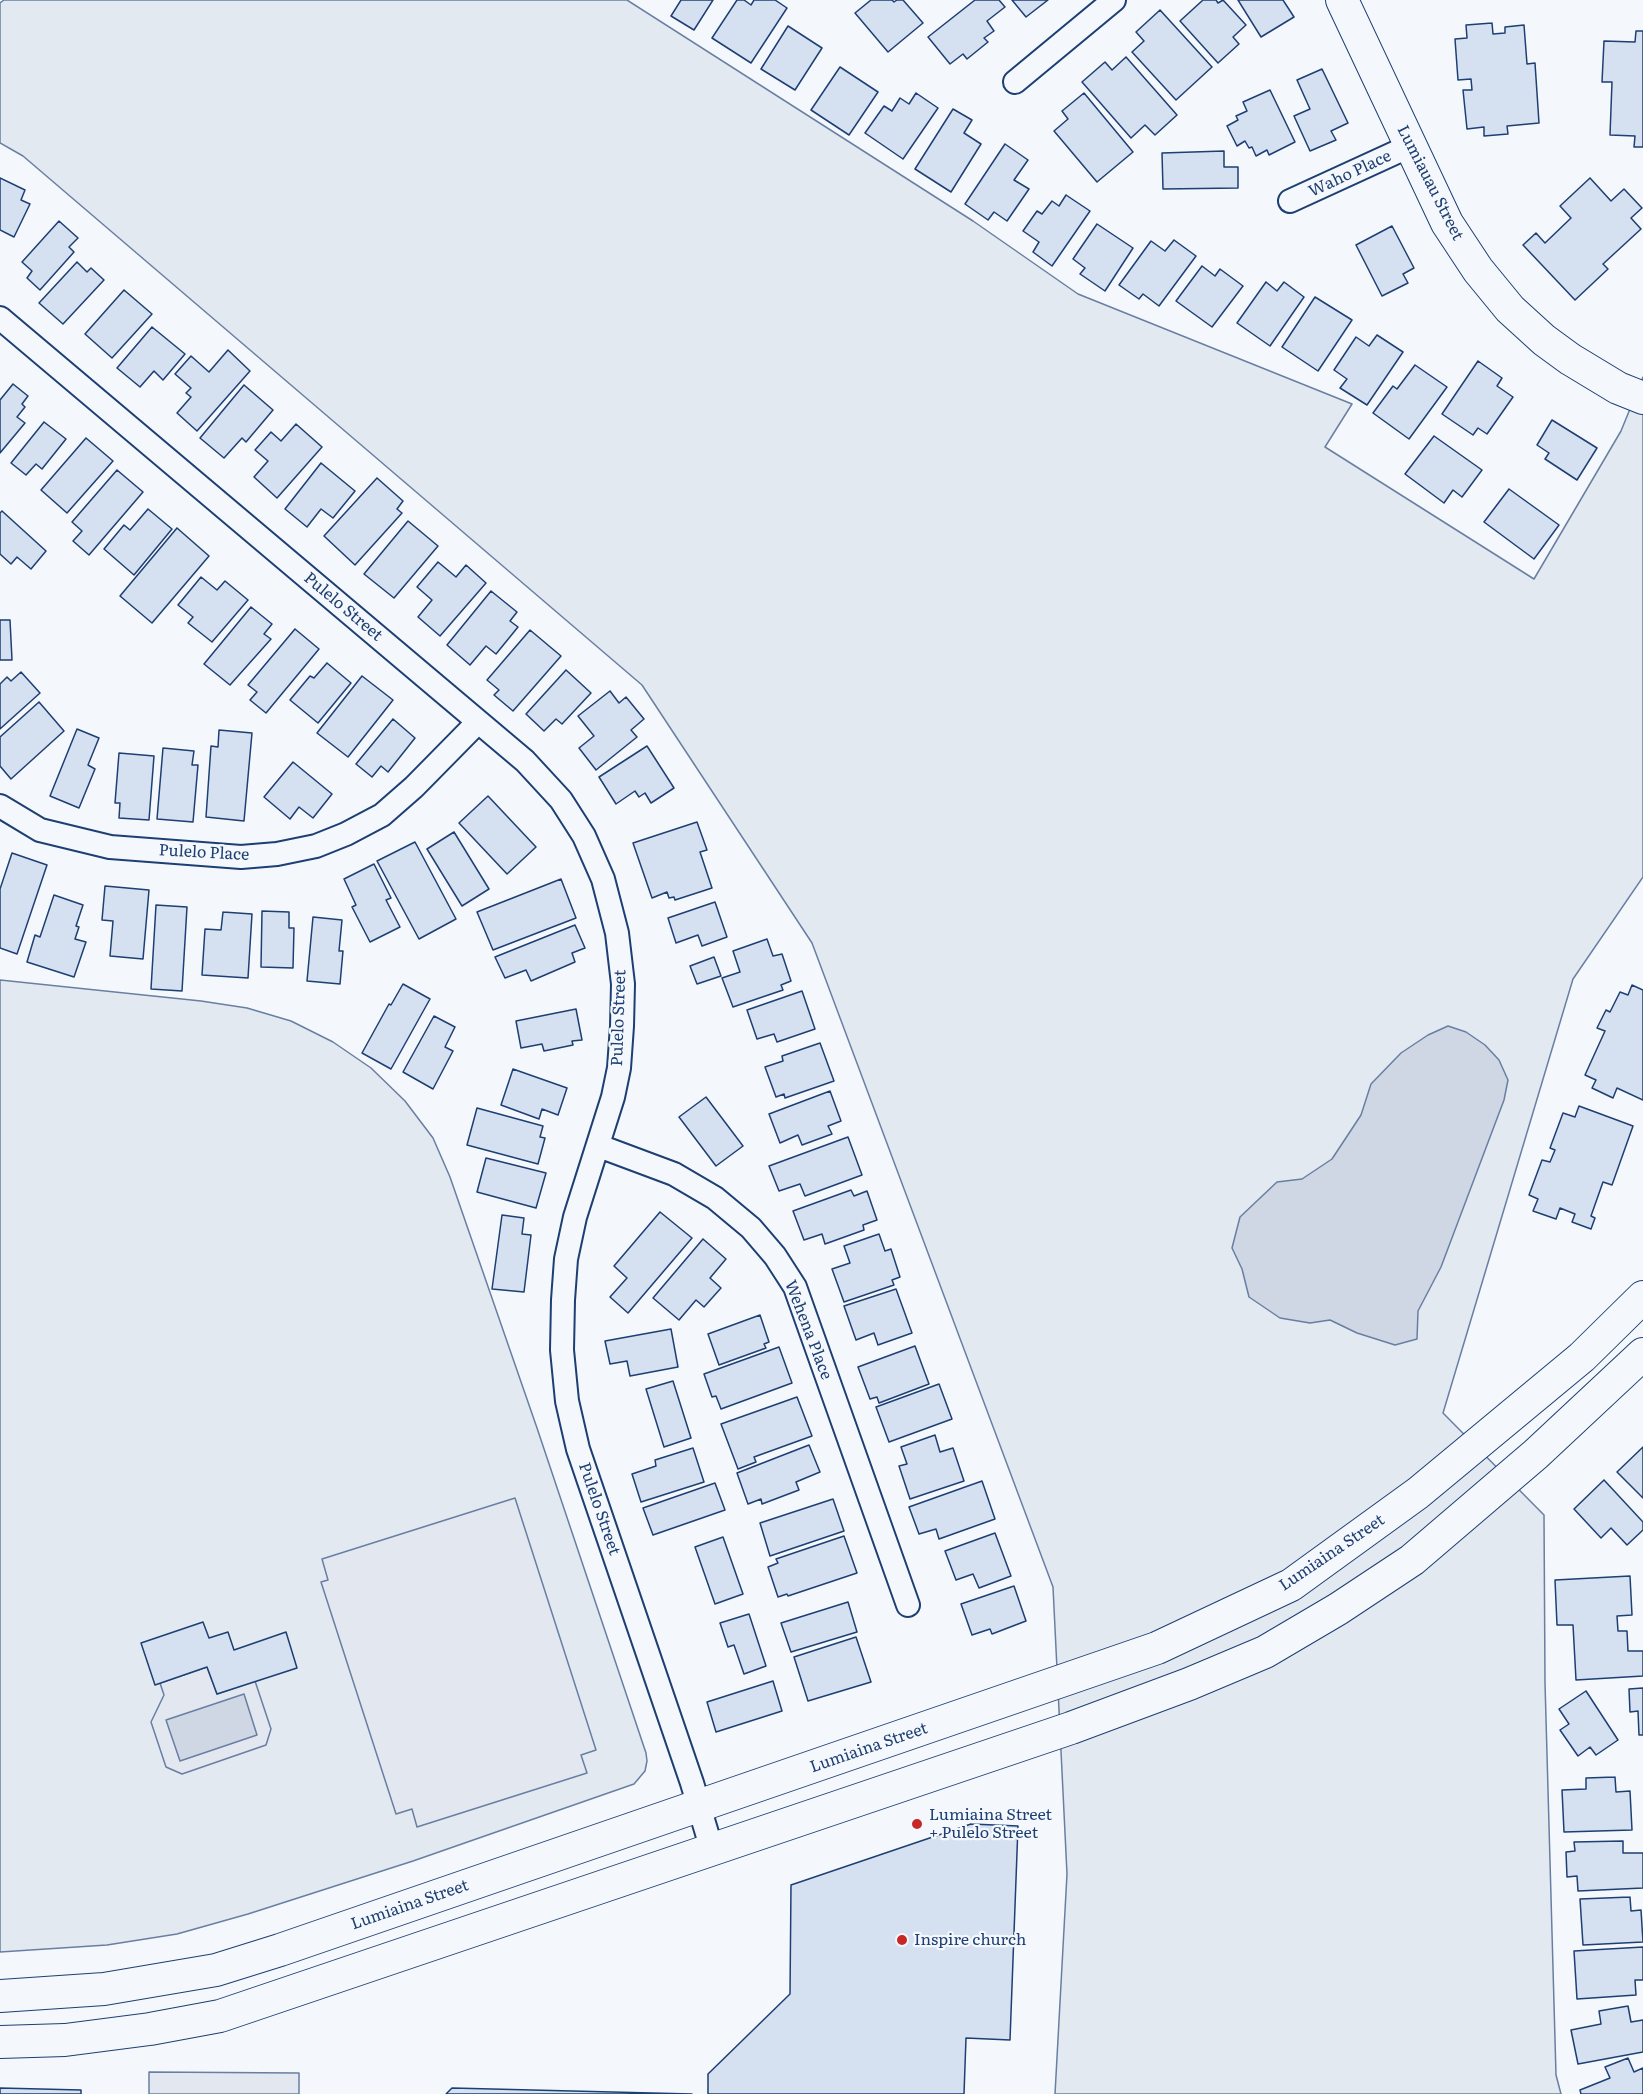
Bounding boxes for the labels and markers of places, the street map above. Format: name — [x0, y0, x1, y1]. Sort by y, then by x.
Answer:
place label: Lumiaina Street + Pulelo Street — [929, 1805, 1052, 1843]
marker: Lumiaina Street + Pulelo Street — [910, 1817, 924, 1831]
place label: Inspire church — [914, 1930, 1026, 1950]
marker: Inspire church — [895, 1933, 909, 1947]

